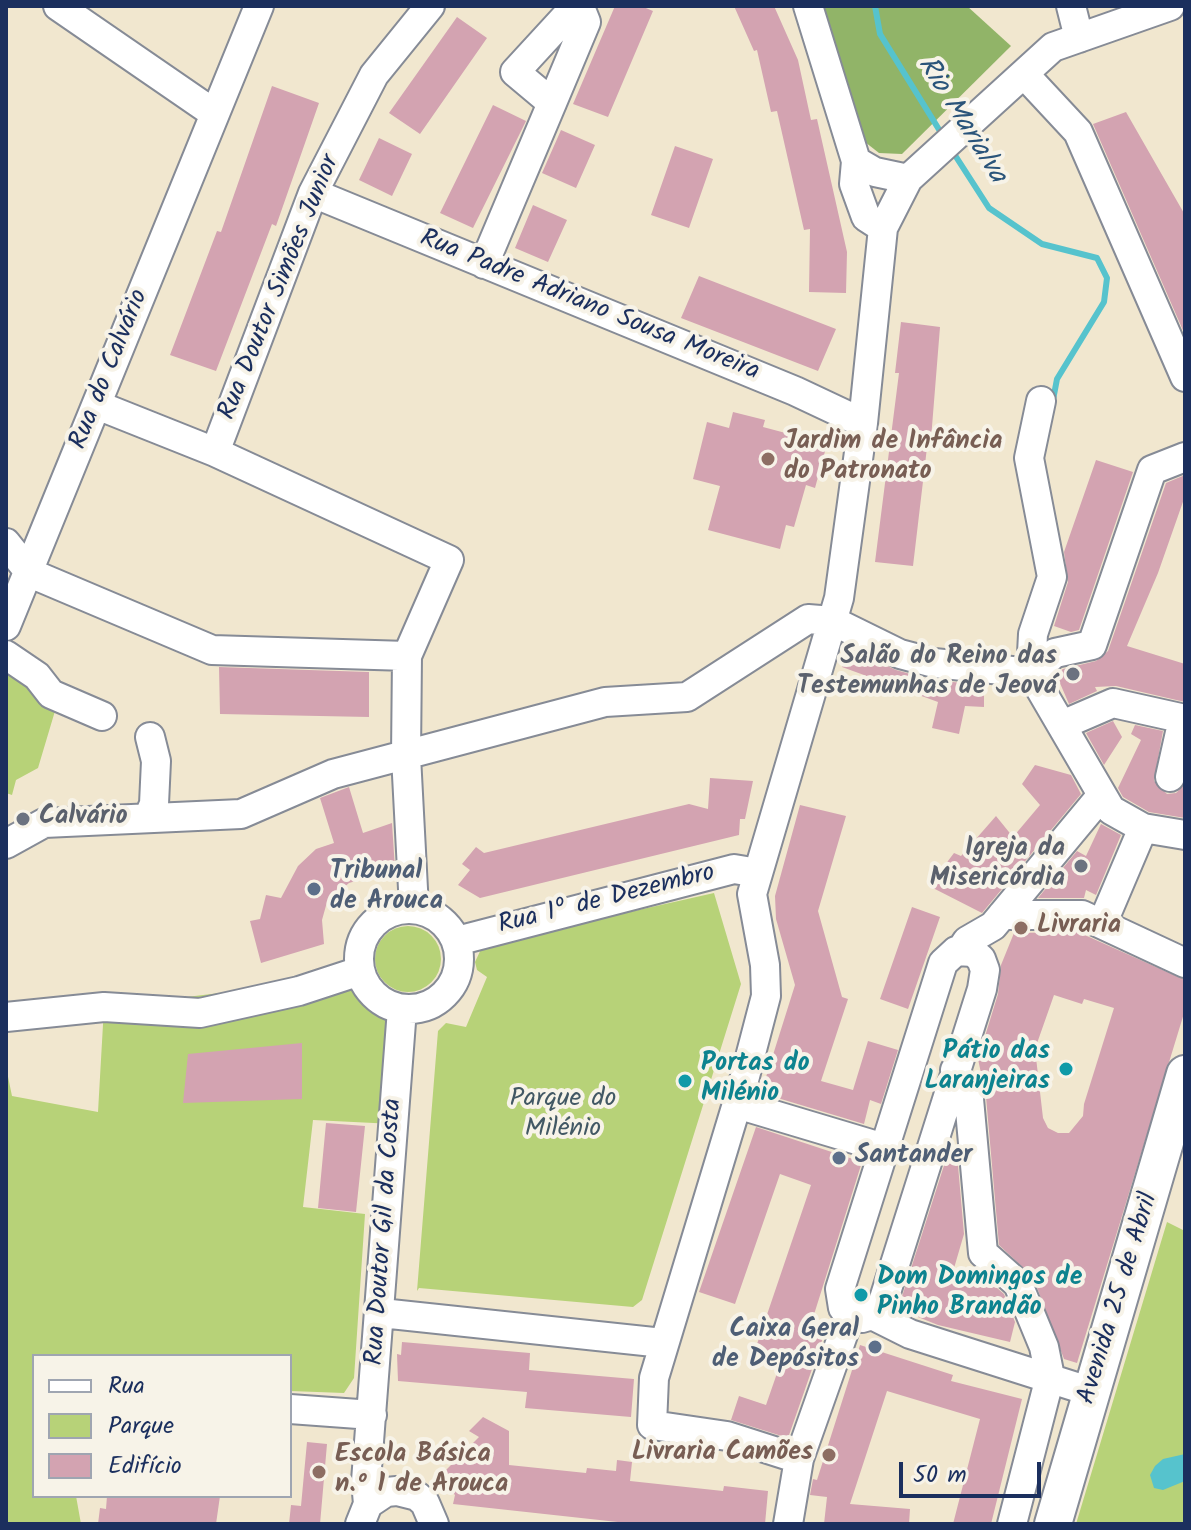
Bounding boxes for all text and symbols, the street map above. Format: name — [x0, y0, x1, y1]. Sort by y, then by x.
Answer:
water label: Rio Marialva — [908, 51, 1012, 191]
street label: Rua Doutor Simões Junior — [214, 151, 348, 425]
street label: Rua Padre Adriano Sousa Moreira — [415, 224, 763, 390]
street label: Rua do Calvário — [65, 286, 157, 454]
place label: Jardim de Infância do Patronato — [784, 428, 1002, 490]
marker: Jardim de Infância do Patronato — [759, 450, 777, 468]
place label: Salão do Reino das Testemunhas de Jeová — [797, 643, 1057, 704]
marker: Salão do Reino das Testemunhas de Jeová — [1064, 665, 1082, 683]
place label: Calvário — [39, 803, 128, 835]
marker: Calvário — [14, 810, 32, 828]
place label: Igreja da Misericórdia — [930, 835, 1065, 896]
marker: Igreja da Misericórdia — [1072, 857, 1090, 875]
place label: Tribunal de Arouca — [330, 858, 443, 920]
street label: Rua 1º de Dezembro — [495, 859, 719, 943]
marker: Tribunal de Arouca — [305, 880, 323, 898]
place label: Livraria — [1037, 912, 1121, 944]
marker: Livraria — [1012, 919, 1030, 937]
place label: Pátio das Laranjeiras — [924, 1038, 1050, 1100]
place label: Portas do Milénio — [701, 1050, 810, 1112]
marker: Pátio das Laranjeiras — [1057, 1060, 1075, 1078]
marker: Portas do Milénio — [676, 1072, 694, 1090]
park label: Parque do Milénio — [510, 1085, 616, 1146]
street label: Rua Doutor Gil da Costa — [361, 1098, 411, 1366]
place label: Santander — [855, 1142, 973, 1174]
marker: Santander — [830, 1149, 848, 1167]
street label: Avenida 25 de Abril — [1073, 1190, 1167, 1408]
place label: Dom Domingos de Pinho Brandão — [877, 1264, 1082, 1326]
marker: Dom Domingos de Pinho Brandão — [852, 1286, 870, 1304]
place label: Caixa Geral de Depósitos — [712, 1316, 859, 1378]
marker: Caixa Geral de Depósitos — [866, 1338, 884, 1356]
legend — [32, 1354, 292, 1498]
text: Rua — [108, 1367, 145, 1406]
text: Parque — [108, 1407, 174, 1446]
place label: Livraria Camões — [632, 1439, 813, 1471]
place label: Escola Básica n.º 1 de Arouca — [335, 1441, 508, 1502]
marker: Livraria Camões — [820, 1446, 838, 1464]
scale bar — [903, 1446, 1045, 1496]
text: Edifício — [108, 1447, 182, 1486]
text: 50 m — [913, 1456, 967, 1495]
marker: Escola Básica n.º 1 de Arouca — [310, 1463, 328, 1481]

